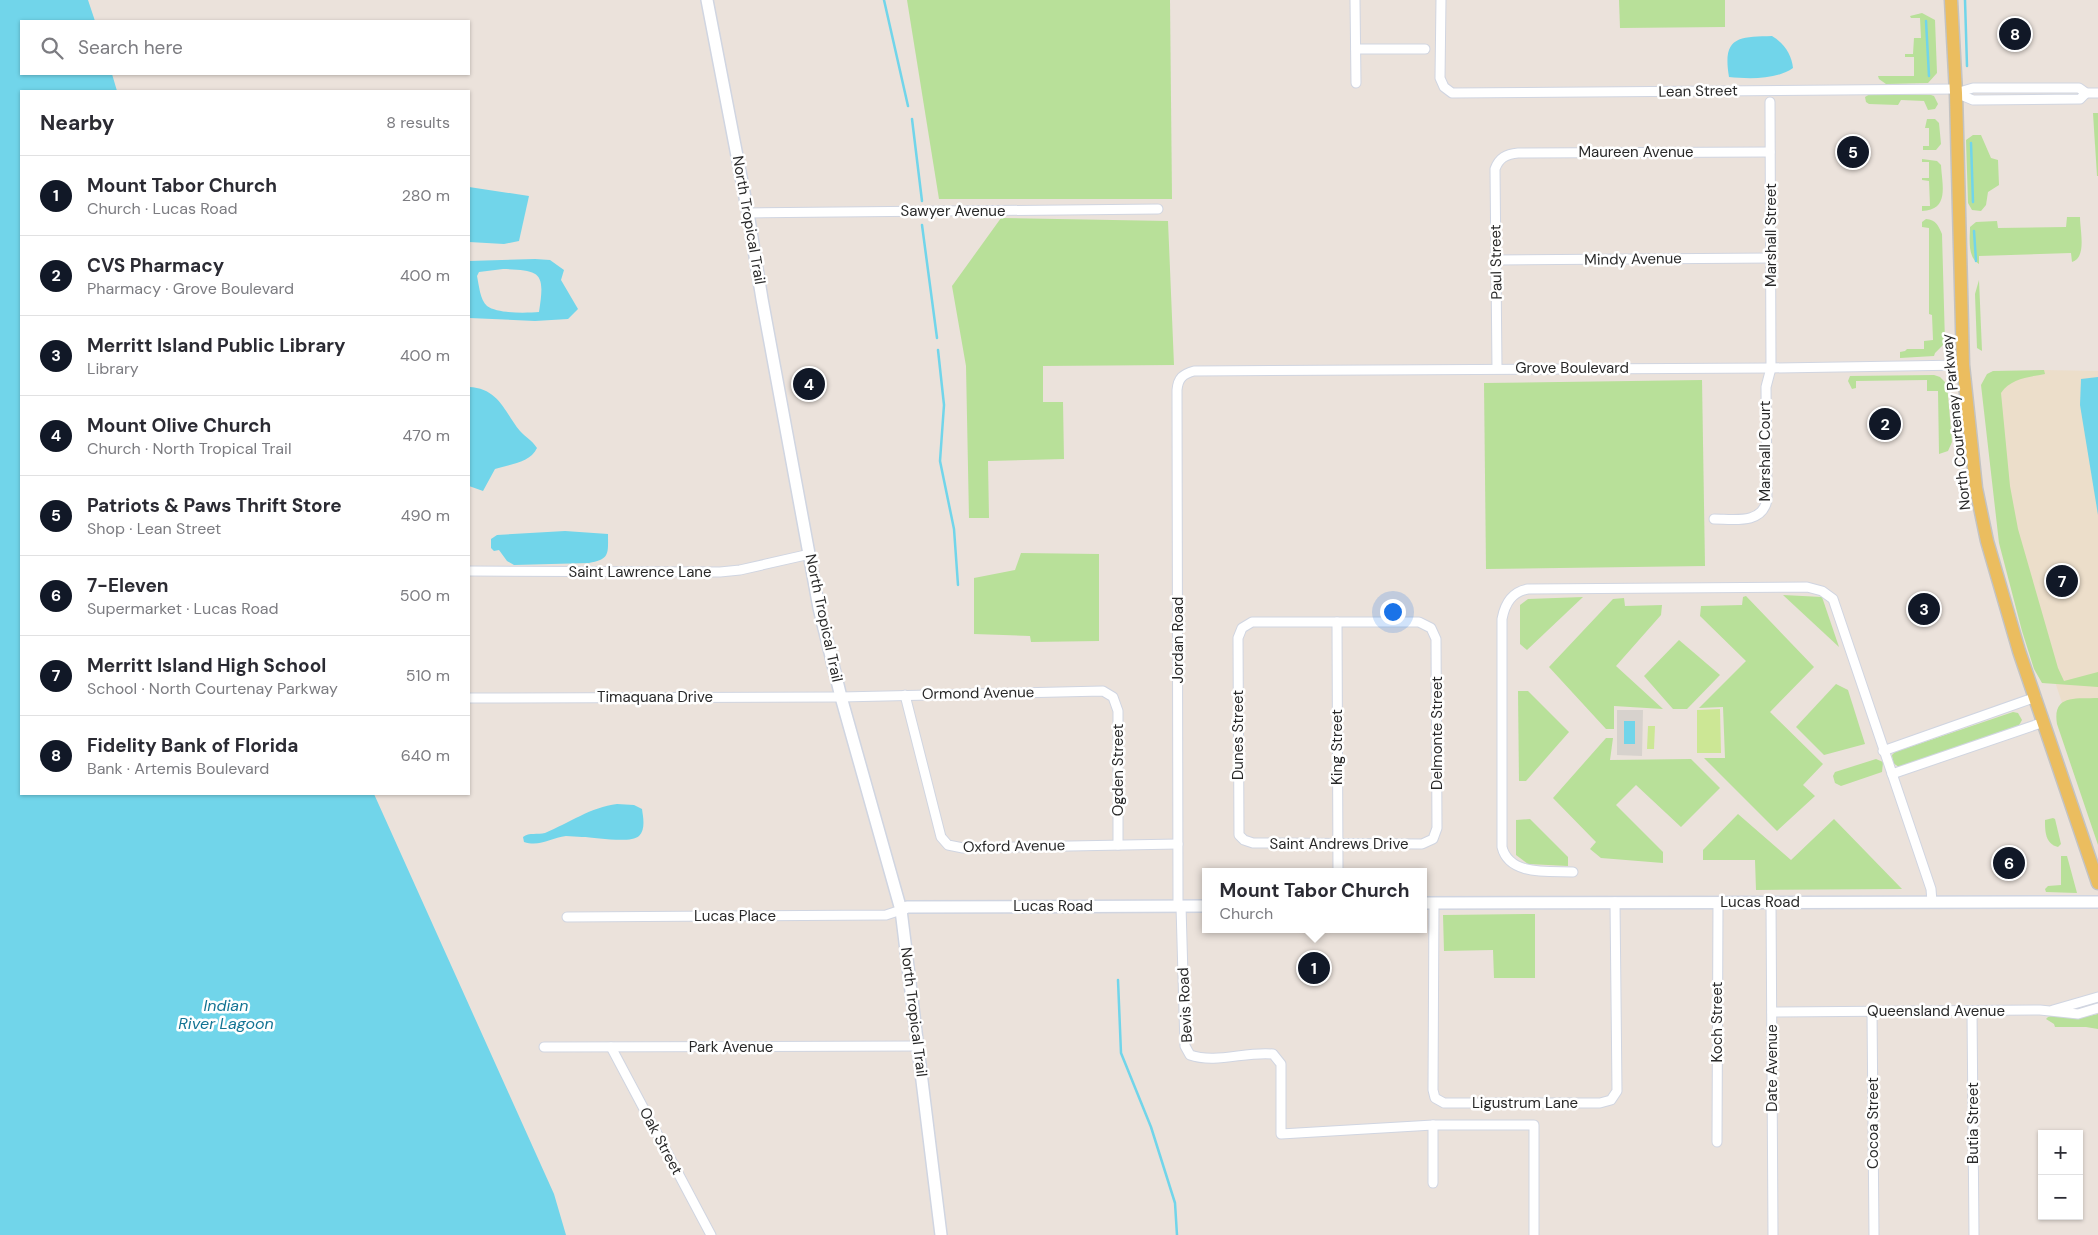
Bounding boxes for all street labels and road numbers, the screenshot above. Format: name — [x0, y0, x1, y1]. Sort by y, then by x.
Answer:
street label: Lean Street — [1658, 80, 1738, 102]
street label: Maureen Avenue — [1578, 142, 1694, 162]
street label: North Tropical Trail — [728, 154, 770, 286]
street label: Marshall Street — [1761, 183, 1781, 287]
street label: Sawyer Avenue — [901, 201, 1005, 221]
street label: Paul Street — [1485, 224, 1507, 300]
street label: Mindy Avenue — [1584, 248, 1682, 270]
street label: North Courtenay Parkway — [1937, 332, 1975, 511]
street label: Grove Boulevard — [1515, 358, 1629, 378]
street label: Marshall Court — [1755, 400, 1775, 502]
street label: North Tropical Trail — [801, 552, 847, 684]
street label: Saint Lawrence Lane — [569, 562, 711, 582]
street label: Jordan Road — [1168, 597, 1188, 683]
street label: Delmonte Street — [1427, 676, 1447, 790]
street label: Ormond Avenue — [922, 682, 1034, 704]
street label: Timaquana Drive — [597, 687, 713, 707]
street label: Dunes Street — [1228, 690, 1248, 780]
street label: King Street — [1327, 709, 1347, 785]
street label: Ogden Street — [1108, 724, 1128, 816]
street label: Saint Andrews Drive — [1270, 834, 1408, 854]
street label: Oxford Avenue — [963, 835, 1065, 857]
street label: Lucas Road — [1720, 892, 1800, 912]
street label: Lucas Road — [1013, 896, 1093, 916]
street label: Lucas Place — [694, 906, 776, 926]
street label: North Tropical Trail — [896, 946, 932, 1078]
street label: Bevis Road — [1173, 967, 1197, 1043]
street label: Koch Street — [1707, 981, 1727, 1062]
street label: Queensland Avenue — [1867, 1001, 2005, 1021]
street label: Date Avenue — [1762, 1024, 1782, 1112]
street label: Park Avenue — [689, 1037, 773, 1057]
street label: Cocoa Street — [1863, 1077, 1883, 1169]
street label: Butia Street — [1963, 1082, 1983, 1164]
street label: Ligustrum Lane — [1472, 1093, 1578, 1113]
street label: Oak Street — [635, 1104, 687, 1178]

